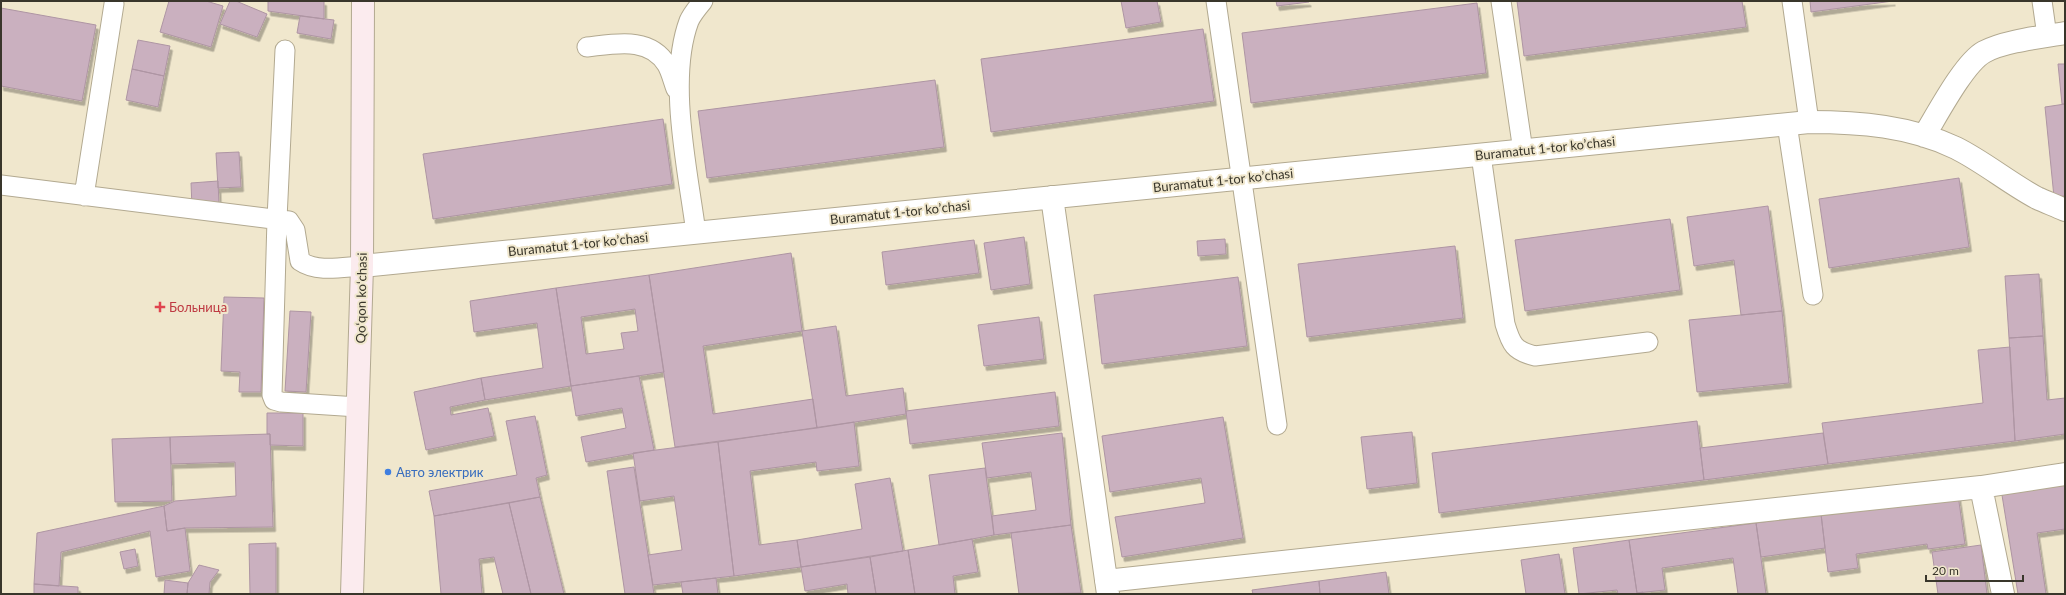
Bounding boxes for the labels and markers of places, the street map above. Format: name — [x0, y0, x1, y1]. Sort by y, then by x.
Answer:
place label: Больница — [169, 299, 227, 315]
marker: Больница — [154, 301, 166, 313]
place label: Авто электрик — [396, 464, 484, 480]
marker: Авто электрик — [383, 467, 393, 477]

